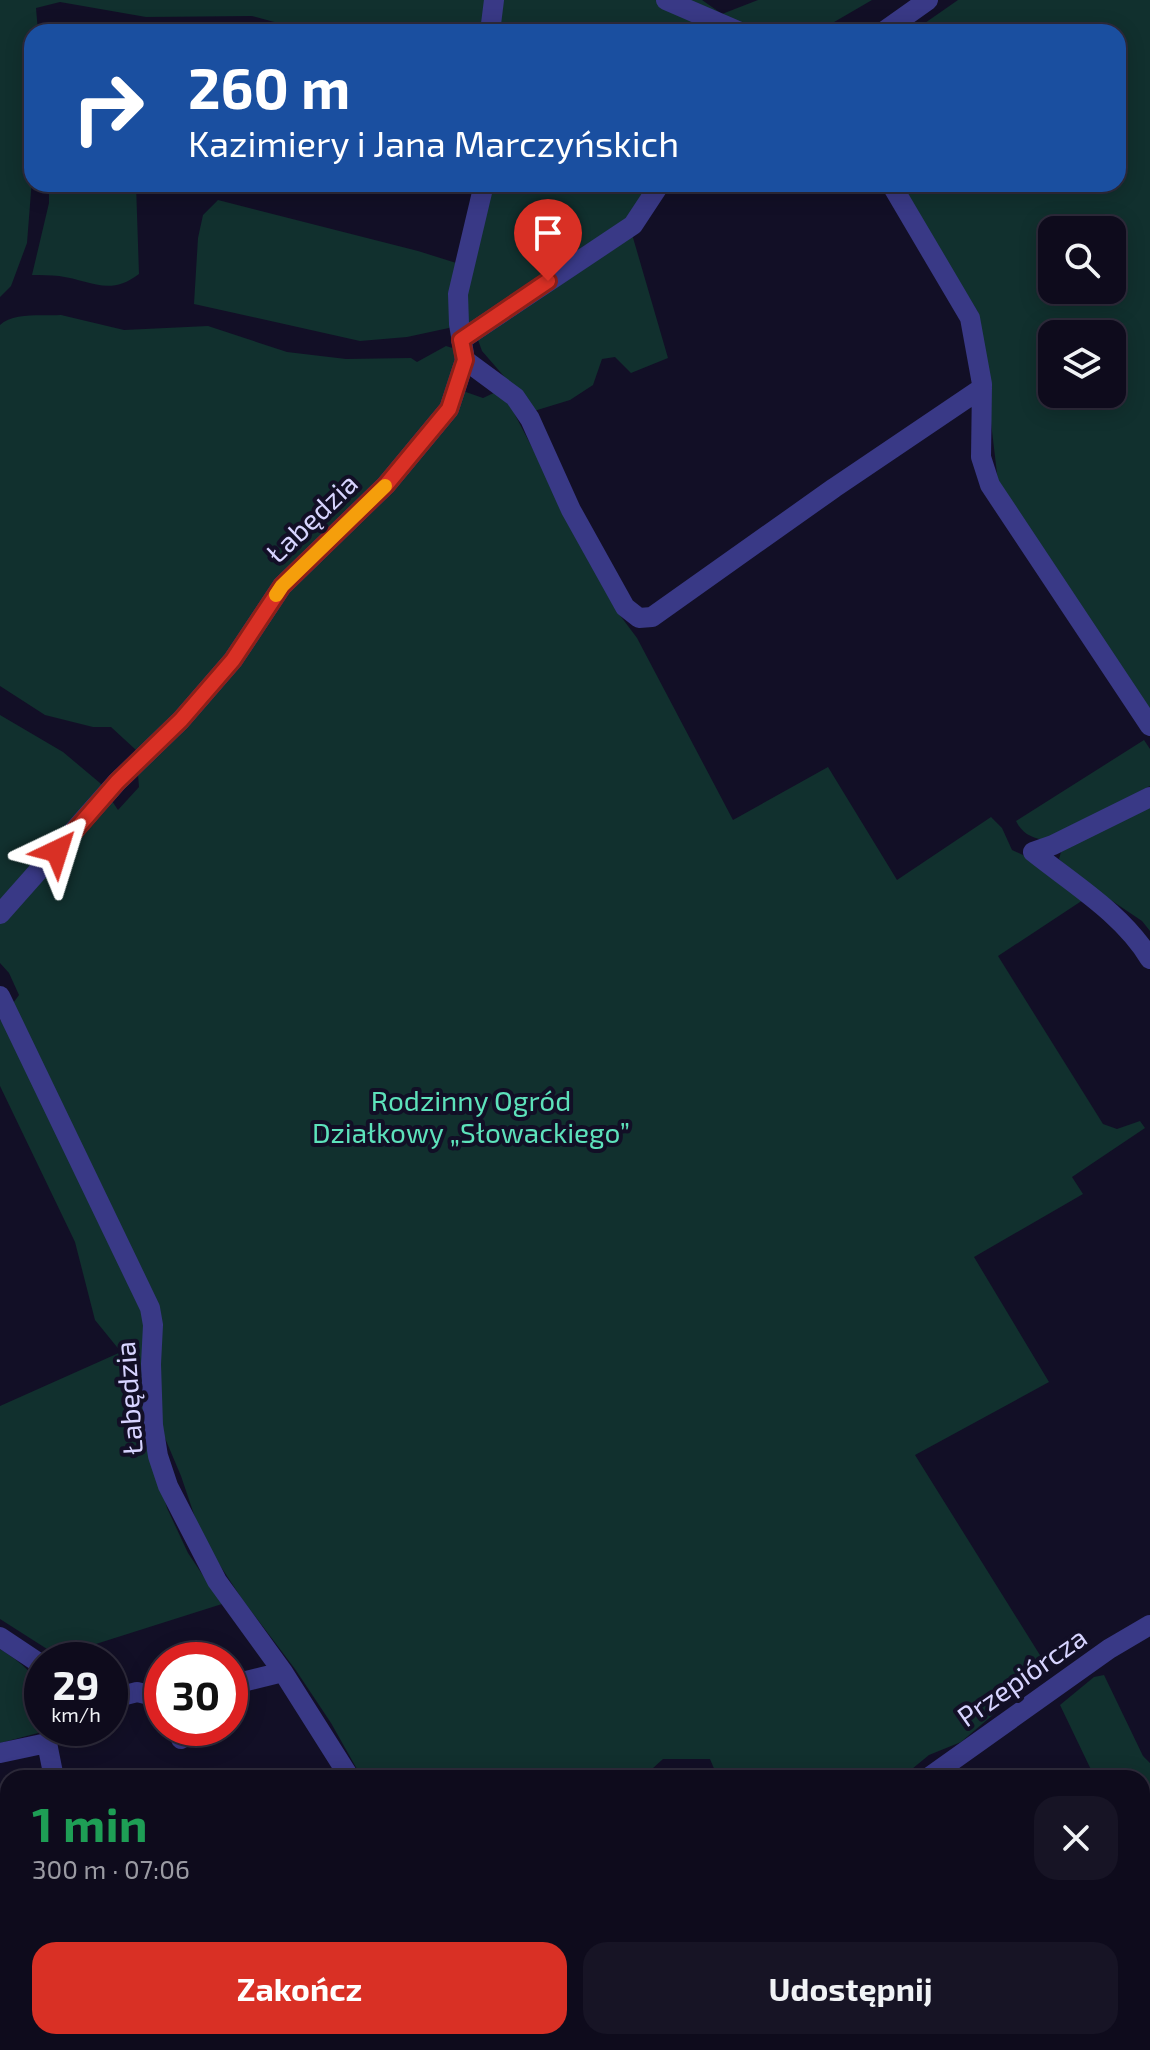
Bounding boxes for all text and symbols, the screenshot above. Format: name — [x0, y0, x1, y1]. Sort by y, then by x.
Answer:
text: 260 m — [188, 53, 350, 120]
icon: right — [56, 56, 160, 160]
text: Kazimiery i Jana Marczyńskich — [188, 121, 679, 164]
pin — [514, 199, 582, 281]
icon: arrive — [526, 211, 570, 255]
map controls — [1038, 216, 1126, 408]
button: search — [1038, 216, 1126, 304]
button: layers — [1038, 320, 1126, 408]
street label: Łabędzia — [259, 466, 364, 569]
position arrow — [15, 809, 99, 893]
park label: Rodzinny Ogród Działkowy „Słowackiego” — [312, 1083, 630, 1149]
street label: Łabędzia — [107, 1340, 149, 1456]
street label: Przepiórcza — [950, 1619, 1093, 1733]
speed limit sign: 30 — [144, 1642, 248, 1746]
text: 29 — [53, 1660, 99, 1708]
text: km/h — [51, 1702, 101, 1726]
text: 1 min — [32, 1794, 148, 1852]
button: close — [1034, 1796, 1118, 1880]
text: 300 m · 07:06 — [32, 1853, 190, 1884]
button: Zakończ — [32, 1942, 567, 2034]
button: Udostępnij — [583, 1942, 1118, 2034]

